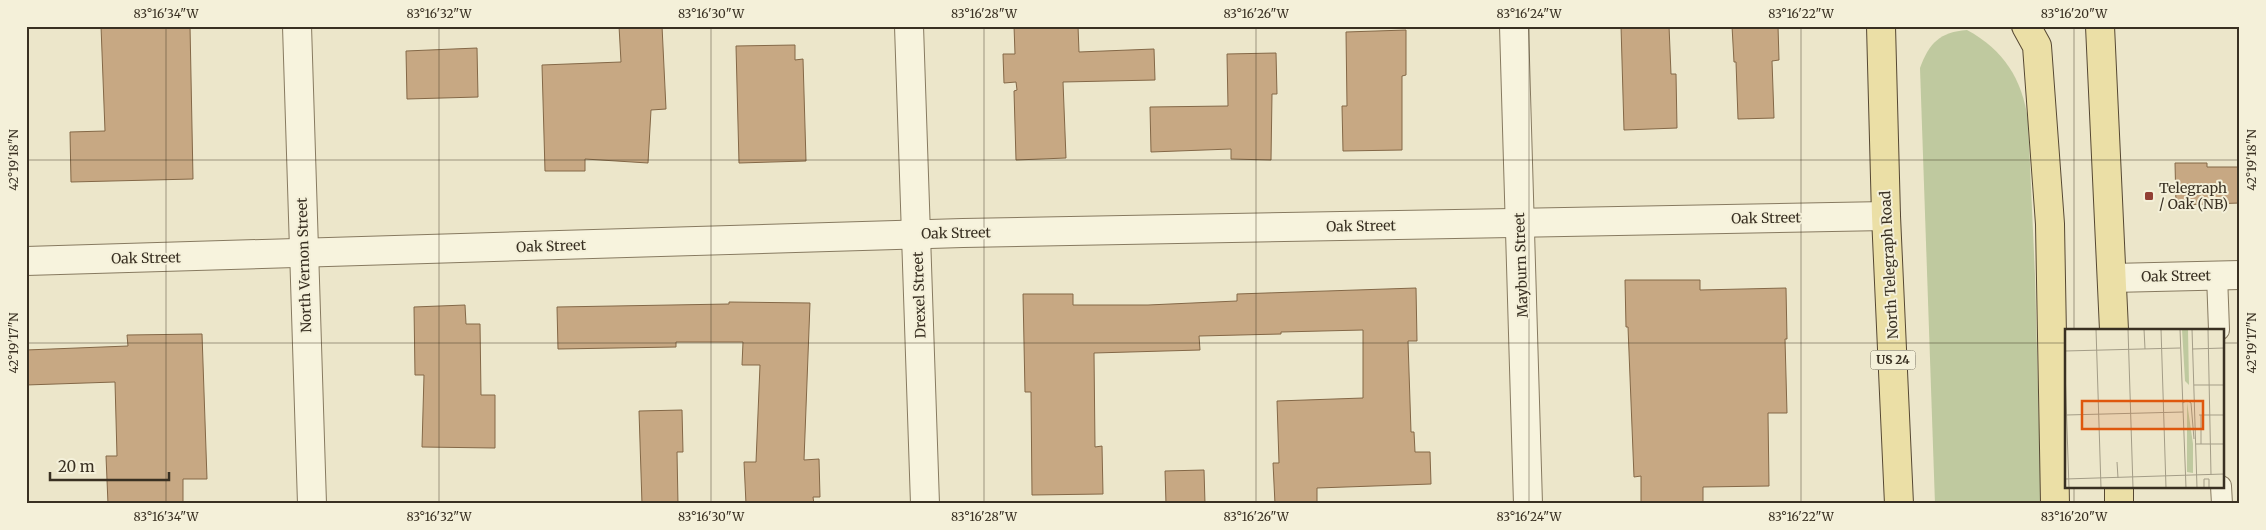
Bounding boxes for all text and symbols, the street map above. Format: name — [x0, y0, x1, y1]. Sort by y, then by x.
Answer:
text: 83°16'34"W — [134, 6, 199, 21]
text: 83°16'32"W — [406, 6, 473, 21]
text: 83°16'30"W — [678, 6, 745, 21]
text: 83°16'28"W — [951, 6, 1018, 21]
text: 83°16'26"W — [1223, 6, 1290, 21]
text: 83°16'24"W — [1497, 6, 1562, 21]
text: 83°16'22"W — [1768, 6, 1835, 21]
text: 83°16'20"W — [2041, 6, 2108, 21]
text: 42°19'18"N — [6, 128, 21, 191]
text: 42°19'18"N — [2244, 128, 2259, 191]
place label: Telegraph / Oak (NB) — [2159, 179, 2228, 213]
street label: North Telegraph Road — [1876, 190, 1902, 340]
marker: Telegraph / Oak (NB) — [2143, 190, 2155, 202]
street label: North Vernon Street — [293, 197, 315, 333]
street label: Oak Street — [1731, 208, 1802, 228]
street label: Mayburn Street — [1510, 212, 1532, 318]
street label: Oak Street — [1326, 216, 1397, 236]
street label: Oak Street — [921, 223, 992, 243]
street label: Oak Street — [516, 236, 587, 256]
street label: Oak Street — [111, 248, 182, 268]
street label: Drexel Street — [908, 251, 930, 339]
street label: Oak Street — [2141, 266, 2212, 286]
text: 42°19'17"N — [6, 312, 21, 374]
text: 42°19'17"N — [2244, 312, 2259, 374]
inset map — [2065, 329, 2224, 488]
road number: US 24 — [1870, 350, 1916, 370]
scale bar — [50, 450, 169, 482]
text: 20 m — [58, 457, 95, 476]
text: 83°16'34"W — [134, 509, 199, 524]
text: 83°16'32"W — [406, 509, 473, 524]
text: 83°16'30"W — [678, 509, 745, 524]
text: 83°16'28"W — [951, 509, 1018, 524]
text: 83°16'26"W — [1223, 509, 1290, 524]
text: 83°16'24"W — [1497, 509, 1562, 524]
text: 83°16'22"W — [1768, 509, 1835, 524]
text: 83°16'20"W — [2041, 509, 2108, 524]

